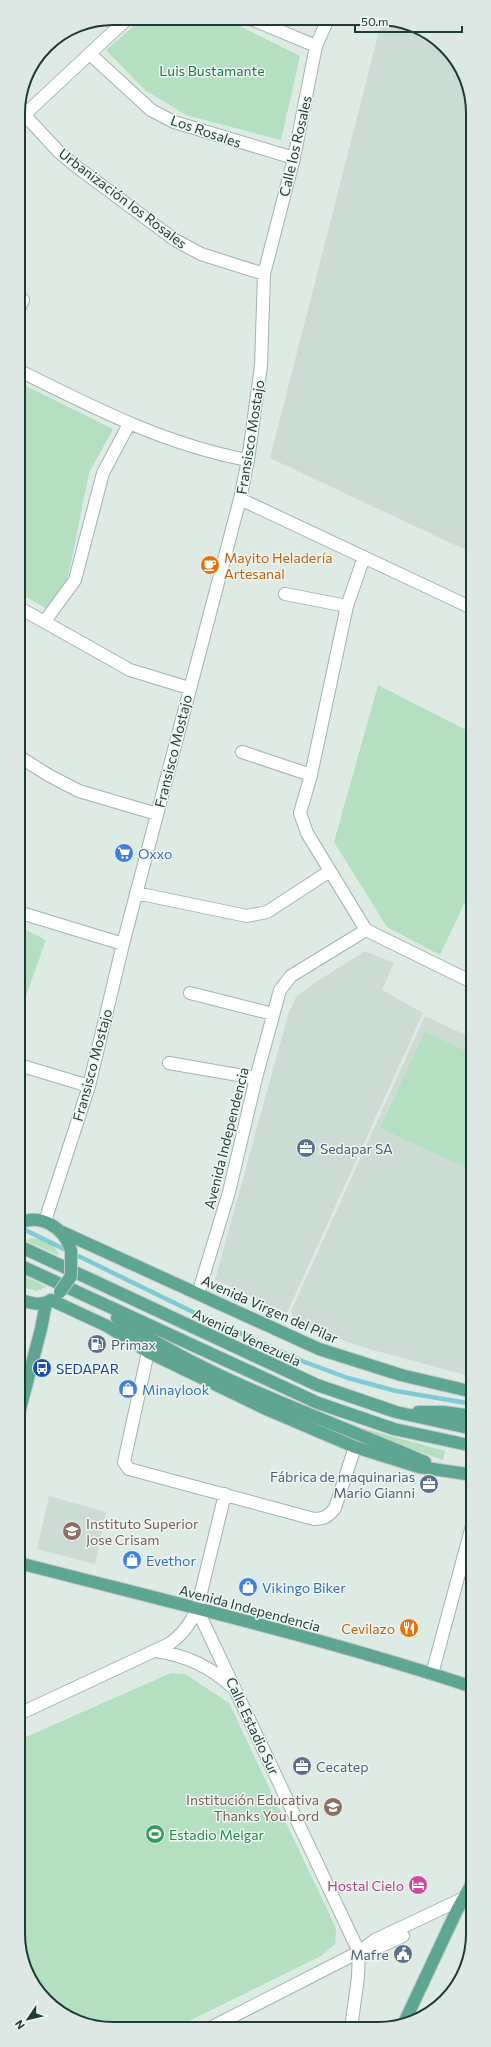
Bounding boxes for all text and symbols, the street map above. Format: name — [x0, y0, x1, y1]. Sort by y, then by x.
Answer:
scale bar — [355, 8, 462, 34]
text: 50 m — [361, 14, 389, 28]
park label: Luis Bustamante — [159, 62, 265, 79]
street label: Calle los Rosales — [275, 94, 315, 198]
street label: Los Rosales — [169, 111, 243, 151]
street label: Urbanización los Rosales — [56, 144, 190, 252]
street label: Fransisco Mostajo — [233, 378, 267, 496]
place label: Mayito Heladería Artesanal — [224, 549, 333, 582]
cafe icon: Mayito Heladería Artesanal — [199, 554, 221, 576]
street label: Fransisco Mostajo — [151, 693, 195, 809]
supermarket icon: Oxxo — [113, 842, 135, 864]
place label: Oxxo — [138, 845, 172, 862]
street label: Fransisco Mostajo — [69, 1007, 115, 1123]
street label: Avenida Independencia — [200, 1065, 252, 1211]
office icon: Sedapar SA — [295, 1137, 317, 1159]
place label: Sedapar SA — [320, 1140, 393, 1157]
street label: Avenida Virgen del Pilar — [199, 1271, 341, 1347]
street label: Avenida Venezuela — [190, 1304, 304, 1370]
fuel station icon: Primax — [86, 1333, 108, 1355]
place label: Primax — [111, 1336, 157, 1353]
bus stop icon: SEDAPAR — [31, 1357, 53, 1379]
place label: SEDAPAR — [56, 1360, 119, 1377]
shop icon: Minaylook — [117, 1378, 139, 1400]
place label: Minaylook — [142, 1381, 210, 1398]
place label: Fábrica de maquinarias Mario Gianni — [270, 1468, 415, 1501]
office icon: Fábrica de maquinarias Mario Gianni — [418, 1473, 440, 1495]
place label: Instituto Superior Jose Crisam — [86, 1515, 199, 1548]
school or university icon: Instituto Superior Jose Crisam — [61, 1520, 83, 1542]
shop icon: Evethor — [121, 1549, 143, 1571]
place label: Evethor — [146, 1552, 196, 1569]
shop icon: Vikingo Biker — [237, 1576, 259, 1598]
place label: Vikingo Biker — [262, 1579, 346, 1596]
street label: Avenida Independencia — [177, 1581, 323, 1635]
restaurant icon: Cevilazo — [398, 1617, 420, 1639]
place label: Cevilazo — [341, 1620, 395, 1637]
street label: Calle Estadio Sur — [223, 1674, 283, 1778]
office icon: Cecatep — [291, 1755, 313, 1777]
place label: Cecatep — [316, 1758, 369, 1775]
place label: Institución Educativa Thanks You Lord — [186, 1791, 319, 1824]
school or university icon: Institución Educativa Thanks You Lord — [322, 1796, 344, 1818]
sports icon: Estadio Melgar — [144, 1823, 166, 1845]
place label: Estadio Melgar — [169, 1826, 265, 1843]
hotel icon: Hostal Cielo — [407, 1874, 429, 1896]
place label: Hostal Cielo — [327, 1877, 404, 1894]
public building icon: Mafre — [392, 1943, 414, 1965]
place label: Mafre — [350, 1946, 389, 1963]
north arrow — [8, 1999, 48, 2039]
text: N — [12, 2018, 27, 2032]

